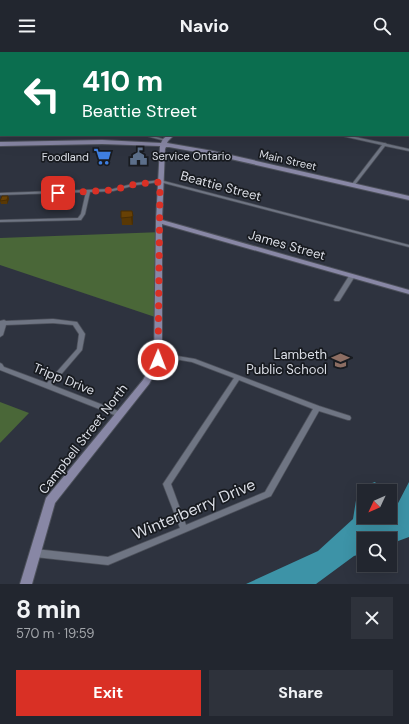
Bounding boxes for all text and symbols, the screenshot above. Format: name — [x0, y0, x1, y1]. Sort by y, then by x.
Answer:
text: Navio — [180, 14, 229, 38]
icon: menu — [16, 15, 38, 37]
icon: search — [371, 15, 393, 37]
text: 410 m — [82, 63, 163, 100]
icon: left — [16, 68, 68, 120]
text: Beattie Street — [82, 99, 197, 123]
public building icon: Service Ontario — [129, 146, 149, 166]
supermarket icon: Foodland — [92, 147, 112, 167]
street label: Main Street — [258, 147, 318, 173]
place label: Service Ontario — [152, 149, 231, 163]
place label: Foodland — [42, 150, 89, 164]
street label: Beattie Street — [179, 167, 263, 205]
pin — [41, 176, 75, 210]
icon: arrive — [47, 182, 69, 204]
street label: James Street — [246, 226, 328, 264]
position arrow — [137, 339, 179, 381]
place label: Lambeth Public School — [246, 346, 327, 378]
school or university icon: Lambeth Public School — [330, 351, 350, 371]
street label: Tripp Drive — [31, 359, 97, 399]
street label: Campbell Street North — [35, 380, 131, 498]
street label: Winterberry Drive — [129, 474, 259, 544]
north arrow — [357, 484, 397, 524]
map controls — [357, 484, 397, 572]
button: search — [357, 532, 397, 572]
text: 8 min — [16, 594, 81, 625]
button: close — [351, 597, 393, 639]
text: 570 m · 19:59 — [16, 625, 94, 642]
button: Exit — [16, 670, 201, 716]
button: Share — [209, 670, 393, 716]

